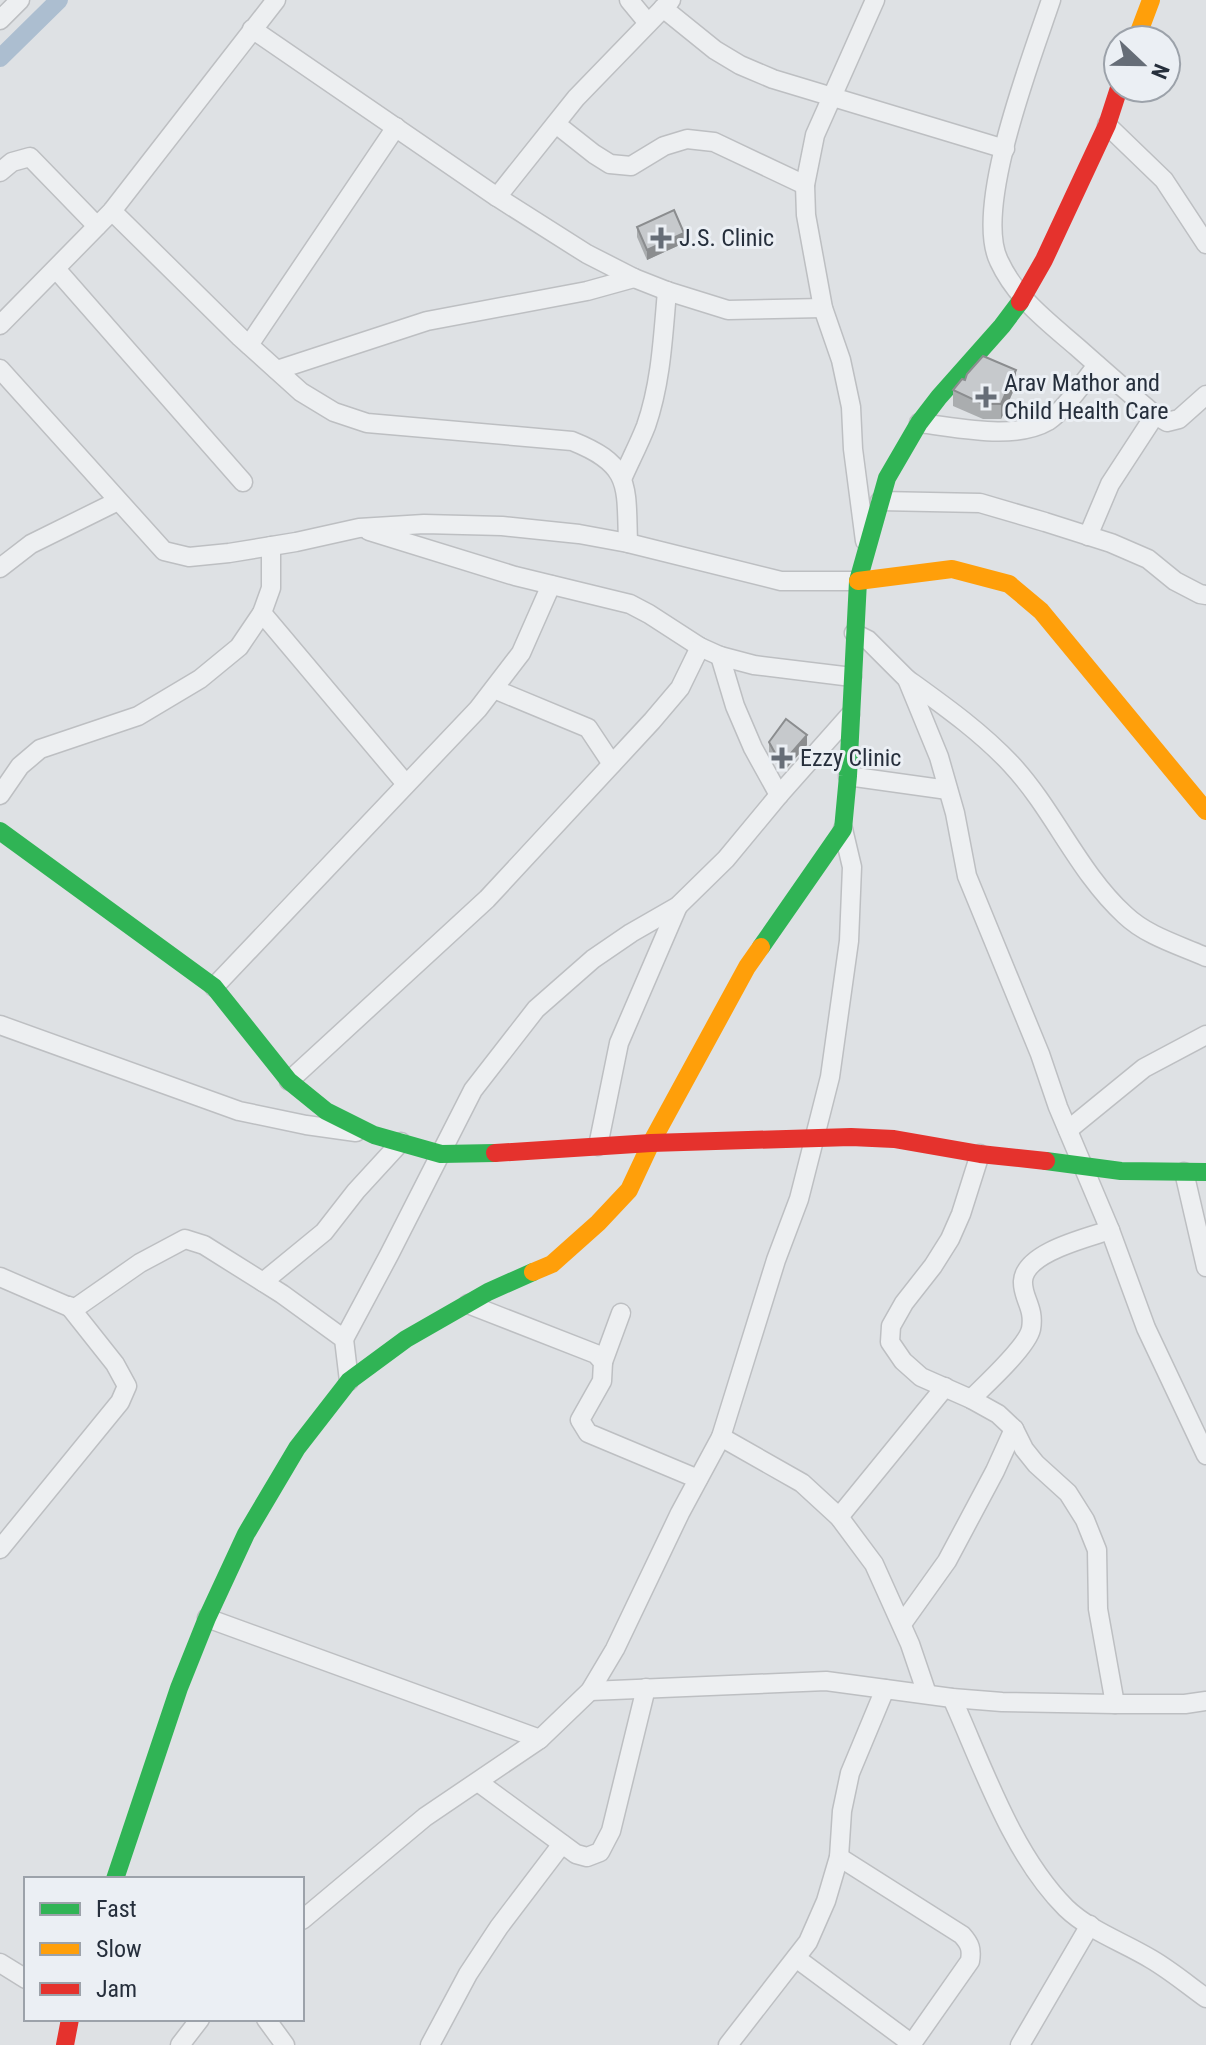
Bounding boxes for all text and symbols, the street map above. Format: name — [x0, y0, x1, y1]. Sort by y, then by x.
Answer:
north arrow — [1102, 24, 1182, 104]
text: N — [1146, 60, 1174, 82]
place label: J.S. Clinic — [679, 224, 774, 252]
marker: J.S. Clinic — [650, 227, 672, 249]
place label: Arav Mathor and Child Health Care — [1004, 369, 1168, 425]
marker: Arav Mathor and Child Health Care — [975, 386, 997, 408]
place label: Ezzy Clinic — [800, 744, 901, 772]
marker: Ezzy Clinic — [771, 747, 793, 769]
legend — [24, 1877, 304, 2021]
text: Fast — [96, 1895, 137, 1923]
text: Slow — [96, 1935, 142, 1963]
text: Jam — [96, 1975, 137, 2003]

